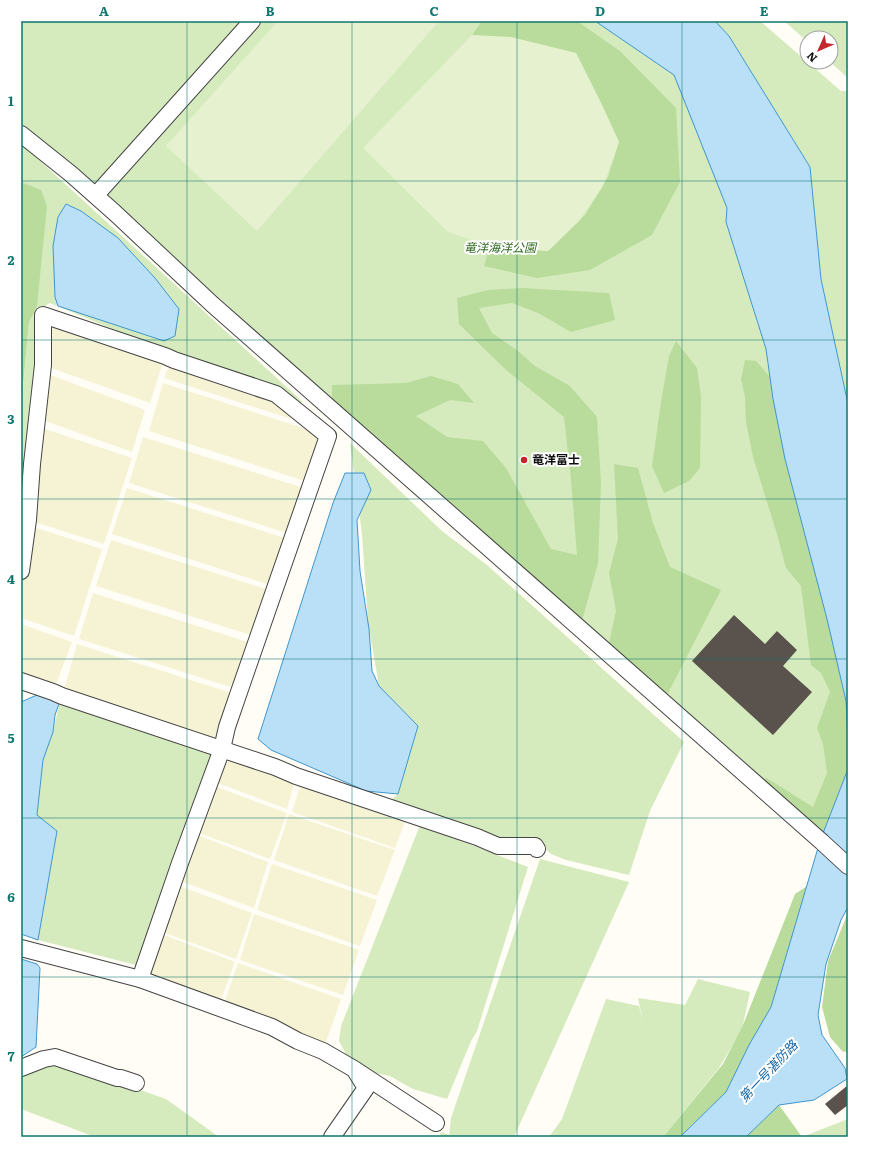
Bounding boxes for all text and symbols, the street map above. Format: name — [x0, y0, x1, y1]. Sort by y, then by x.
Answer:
text: A — [99, 1, 109, 20]
text: B — [266, 1, 275, 20]
text: C — [429, 1, 439, 20]
text: D — [595, 1, 605, 20]
text: E — [760, 1, 769, 20]
north arrow — [799, 30, 839, 70]
text: N — [802, 49, 820, 67]
text: 1 — [8, 91, 14, 110]
park label: 竜洋海洋公園 — [464, 238, 538, 256]
text: 2 — [8, 250, 15, 269]
text: 3 — [7, 409, 15, 428]
place label: 竜洋富士 — [532, 450, 580, 468]
marker: 竜洋富士 — [519, 455, 529, 465]
text: 4 — [7, 569, 15, 588]
text: 5 — [7, 728, 15, 747]
text: 6 — [7, 887, 15, 906]
water label: 第一号湛防路 — [734, 1035, 802, 1106]
text: 7 — [7, 1046, 15, 1065]

